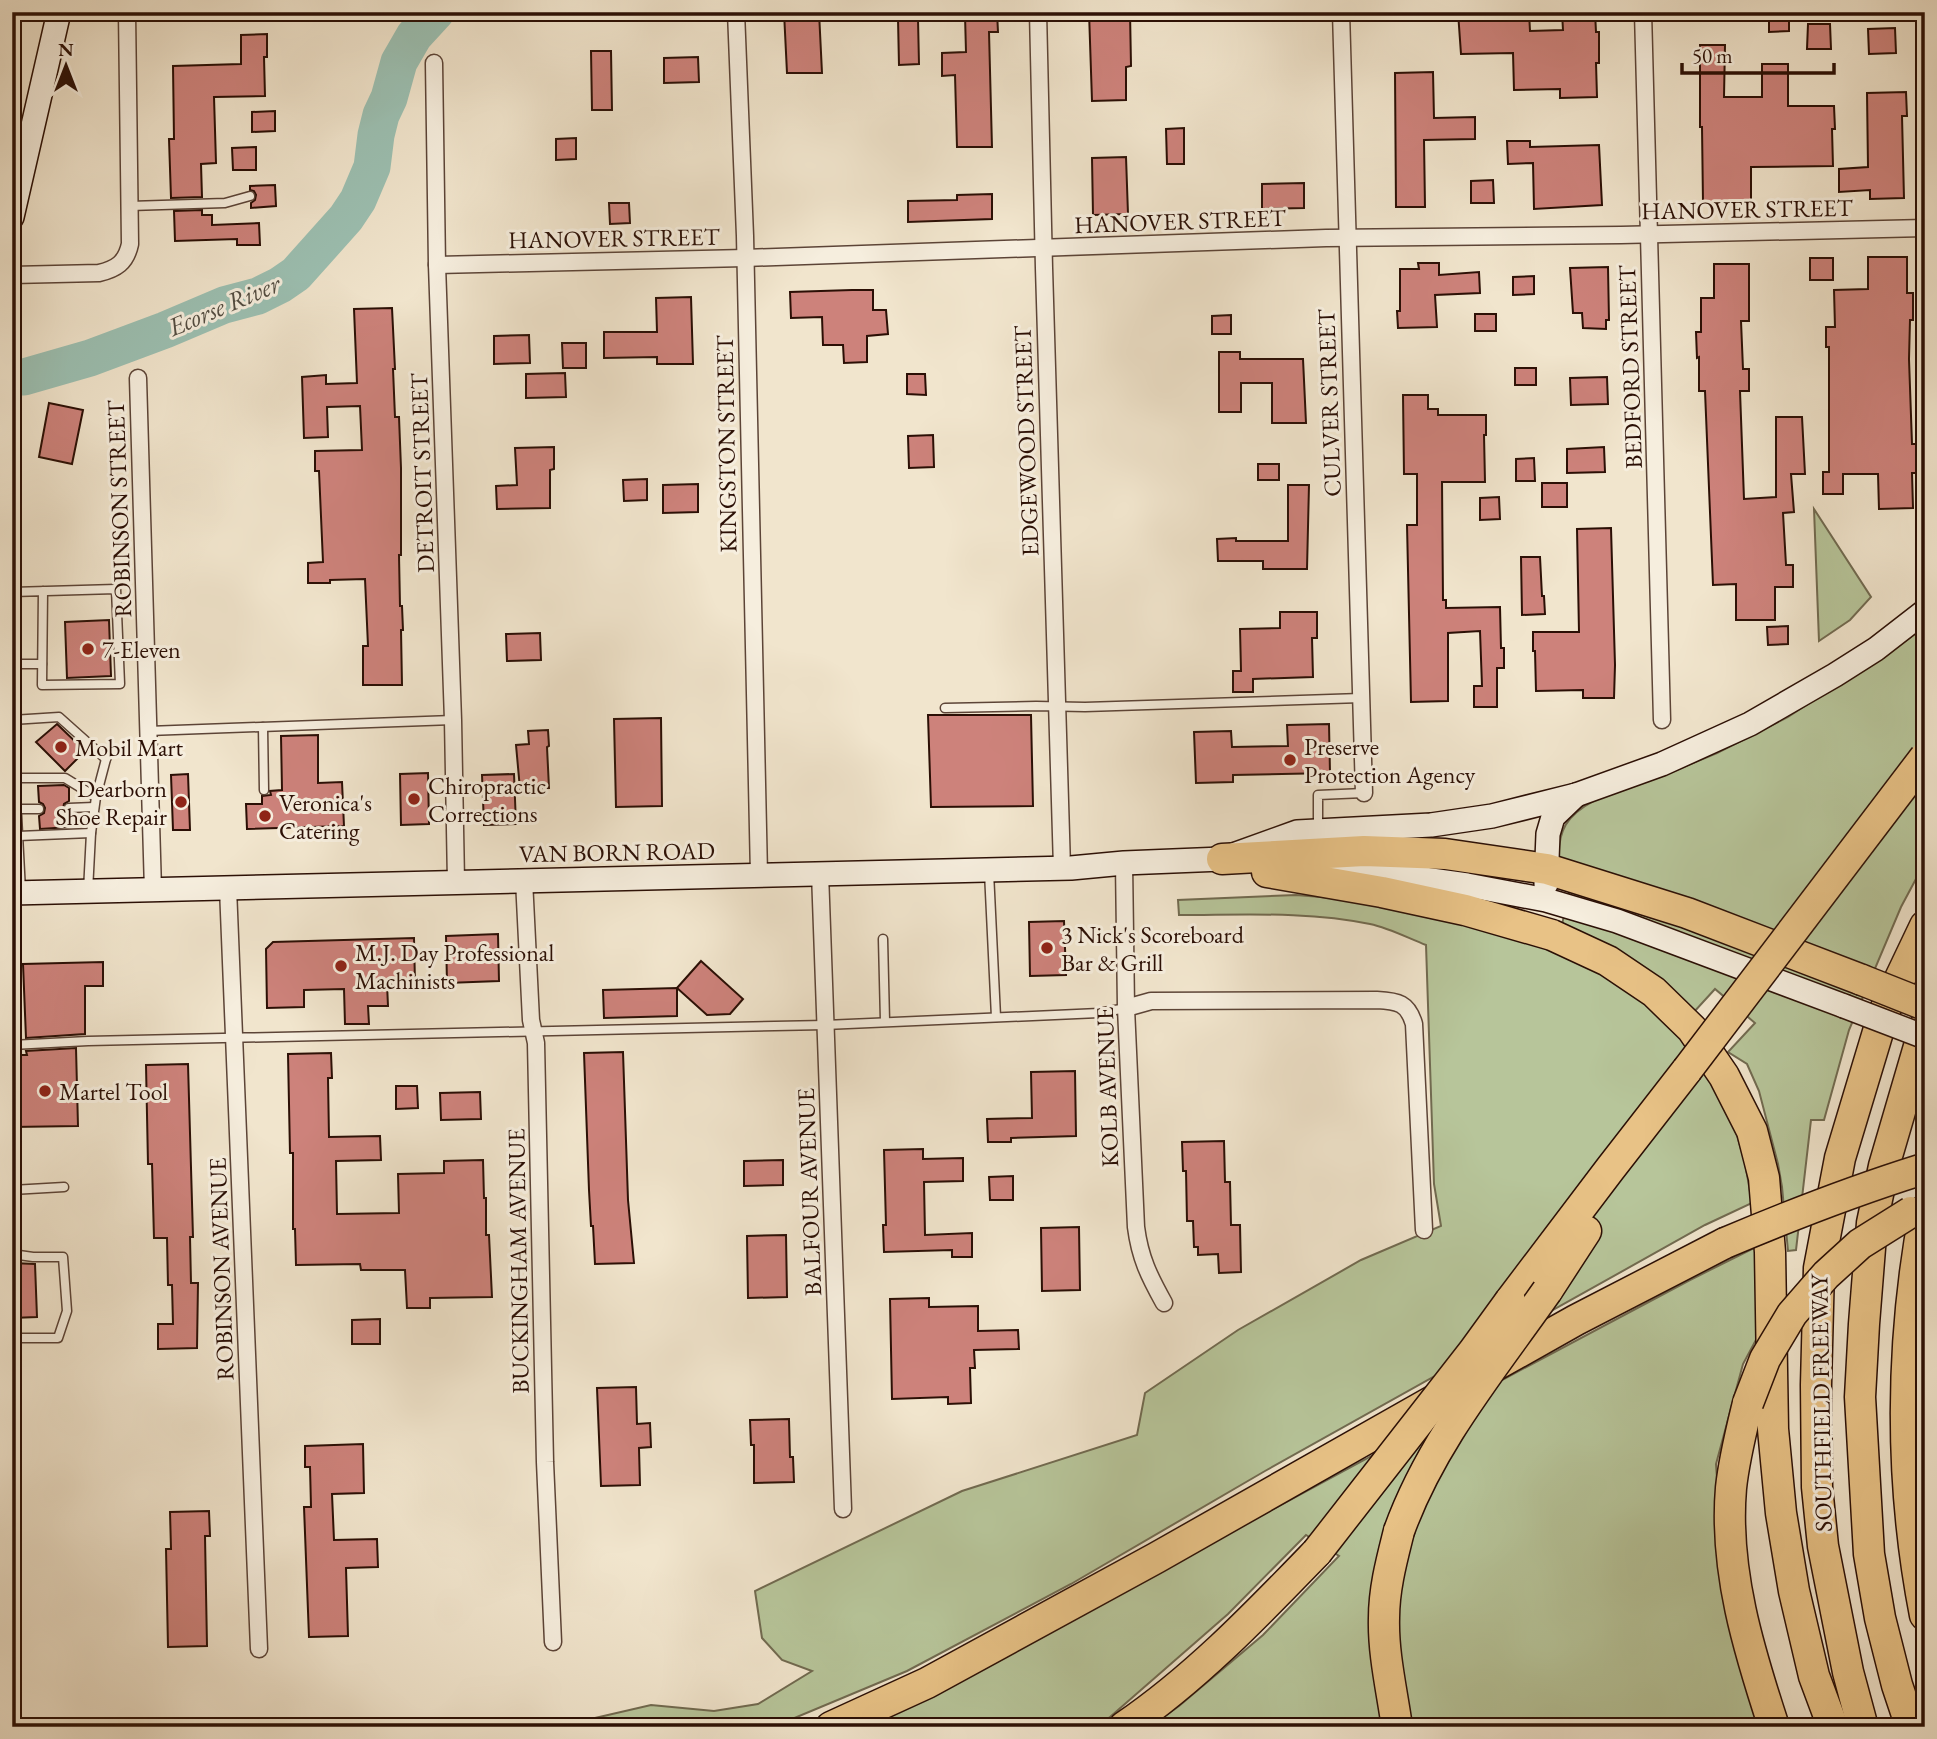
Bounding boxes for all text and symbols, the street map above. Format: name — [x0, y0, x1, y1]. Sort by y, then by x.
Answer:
north arrow — [32, 32, 102, 102]
scale bar — [1682, 32, 1834, 76]
text: N — [58, 37, 74, 62]
text: 50 m — [1692, 42, 1733, 69]
street label: HANOVER STREET — [1641, 192, 1854, 226]
street label: HANOVER STREET — [1074, 202, 1287, 240]
street label: HANOVER STREET — [508, 221, 721, 255]
street label: BEDFORD STREET — [1611, 264, 1649, 469]
water label: Ecorse River — [162, 266, 286, 344]
street label: CULVER STREET — [1310, 308, 1348, 497]
street label: EDGEWOOD STREET — [1006, 324, 1046, 557]
street label: KINGSTON STREET — [709, 334, 743, 553]
street label: DETROIT STREET — [403, 372, 441, 573]
street label: ROBINSON STREET — [100, 399, 138, 618]
place label: 7-Eleven — [102, 634, 181, 665]
marker: 7-Eleven — [80, 641, 96, 657]
place label: Preserve Protection Agency — [1304, 731, 1476, 790]
place label: Mobil Mart — [75, 732, 184, 763]
marker: Mobil Mart — [53, 739, 69, 755]
marker: Preserve Protection Agency — [1282, 752, 1298, 768]
place label: Chiropractic Corrections — [428, 770, 546, 829]
place label: Dearborn Shoe Repair — [56, 773, 167, 832]
place label: Veronica's Catering — [279, 787, 372, 846]
marker: Chiropractic Corrections — [406, 791, 422, 807]
marker: Dearborn Shoe Repair — [173, 794, 189, 810]
marker: Veronica's Catering — [257, 808, 273, 824]
street label: VAN BORN ROAD — [519, 835, 715, 869]
place label: 3 Nick's Scoreboard Bar & Grill — [1061, 919, 1245, 978]
place label: M.J. Day Professional Machinists — [355, 937, 554, 996]
marker: 3 Nick's Scoreboard Bar & Grill — [1039, 940, 1055, 956]
marker: M.J. Day Professional Machinists — [333, 958, 349, 974]
street label: KOLB AVENUE — [1089, 1006, 1125, 1168]
place label: Martel Tool — [59, 1076, 168, 1107]
marker: Martel Tool — [37, 1083, 53, 1099]
street label: BALFOUR AVENUE — [790, 1087, 828, 1297]
street label: BUCKINGHAM AVENUE — [500, 1128, 536, 1394]
street label: ROBINSON AVENUE — [202, 1157, 240, 1381]
street label: SOUTHFIELD FREEWAY — [1803, 1273, 1839, 1532]

